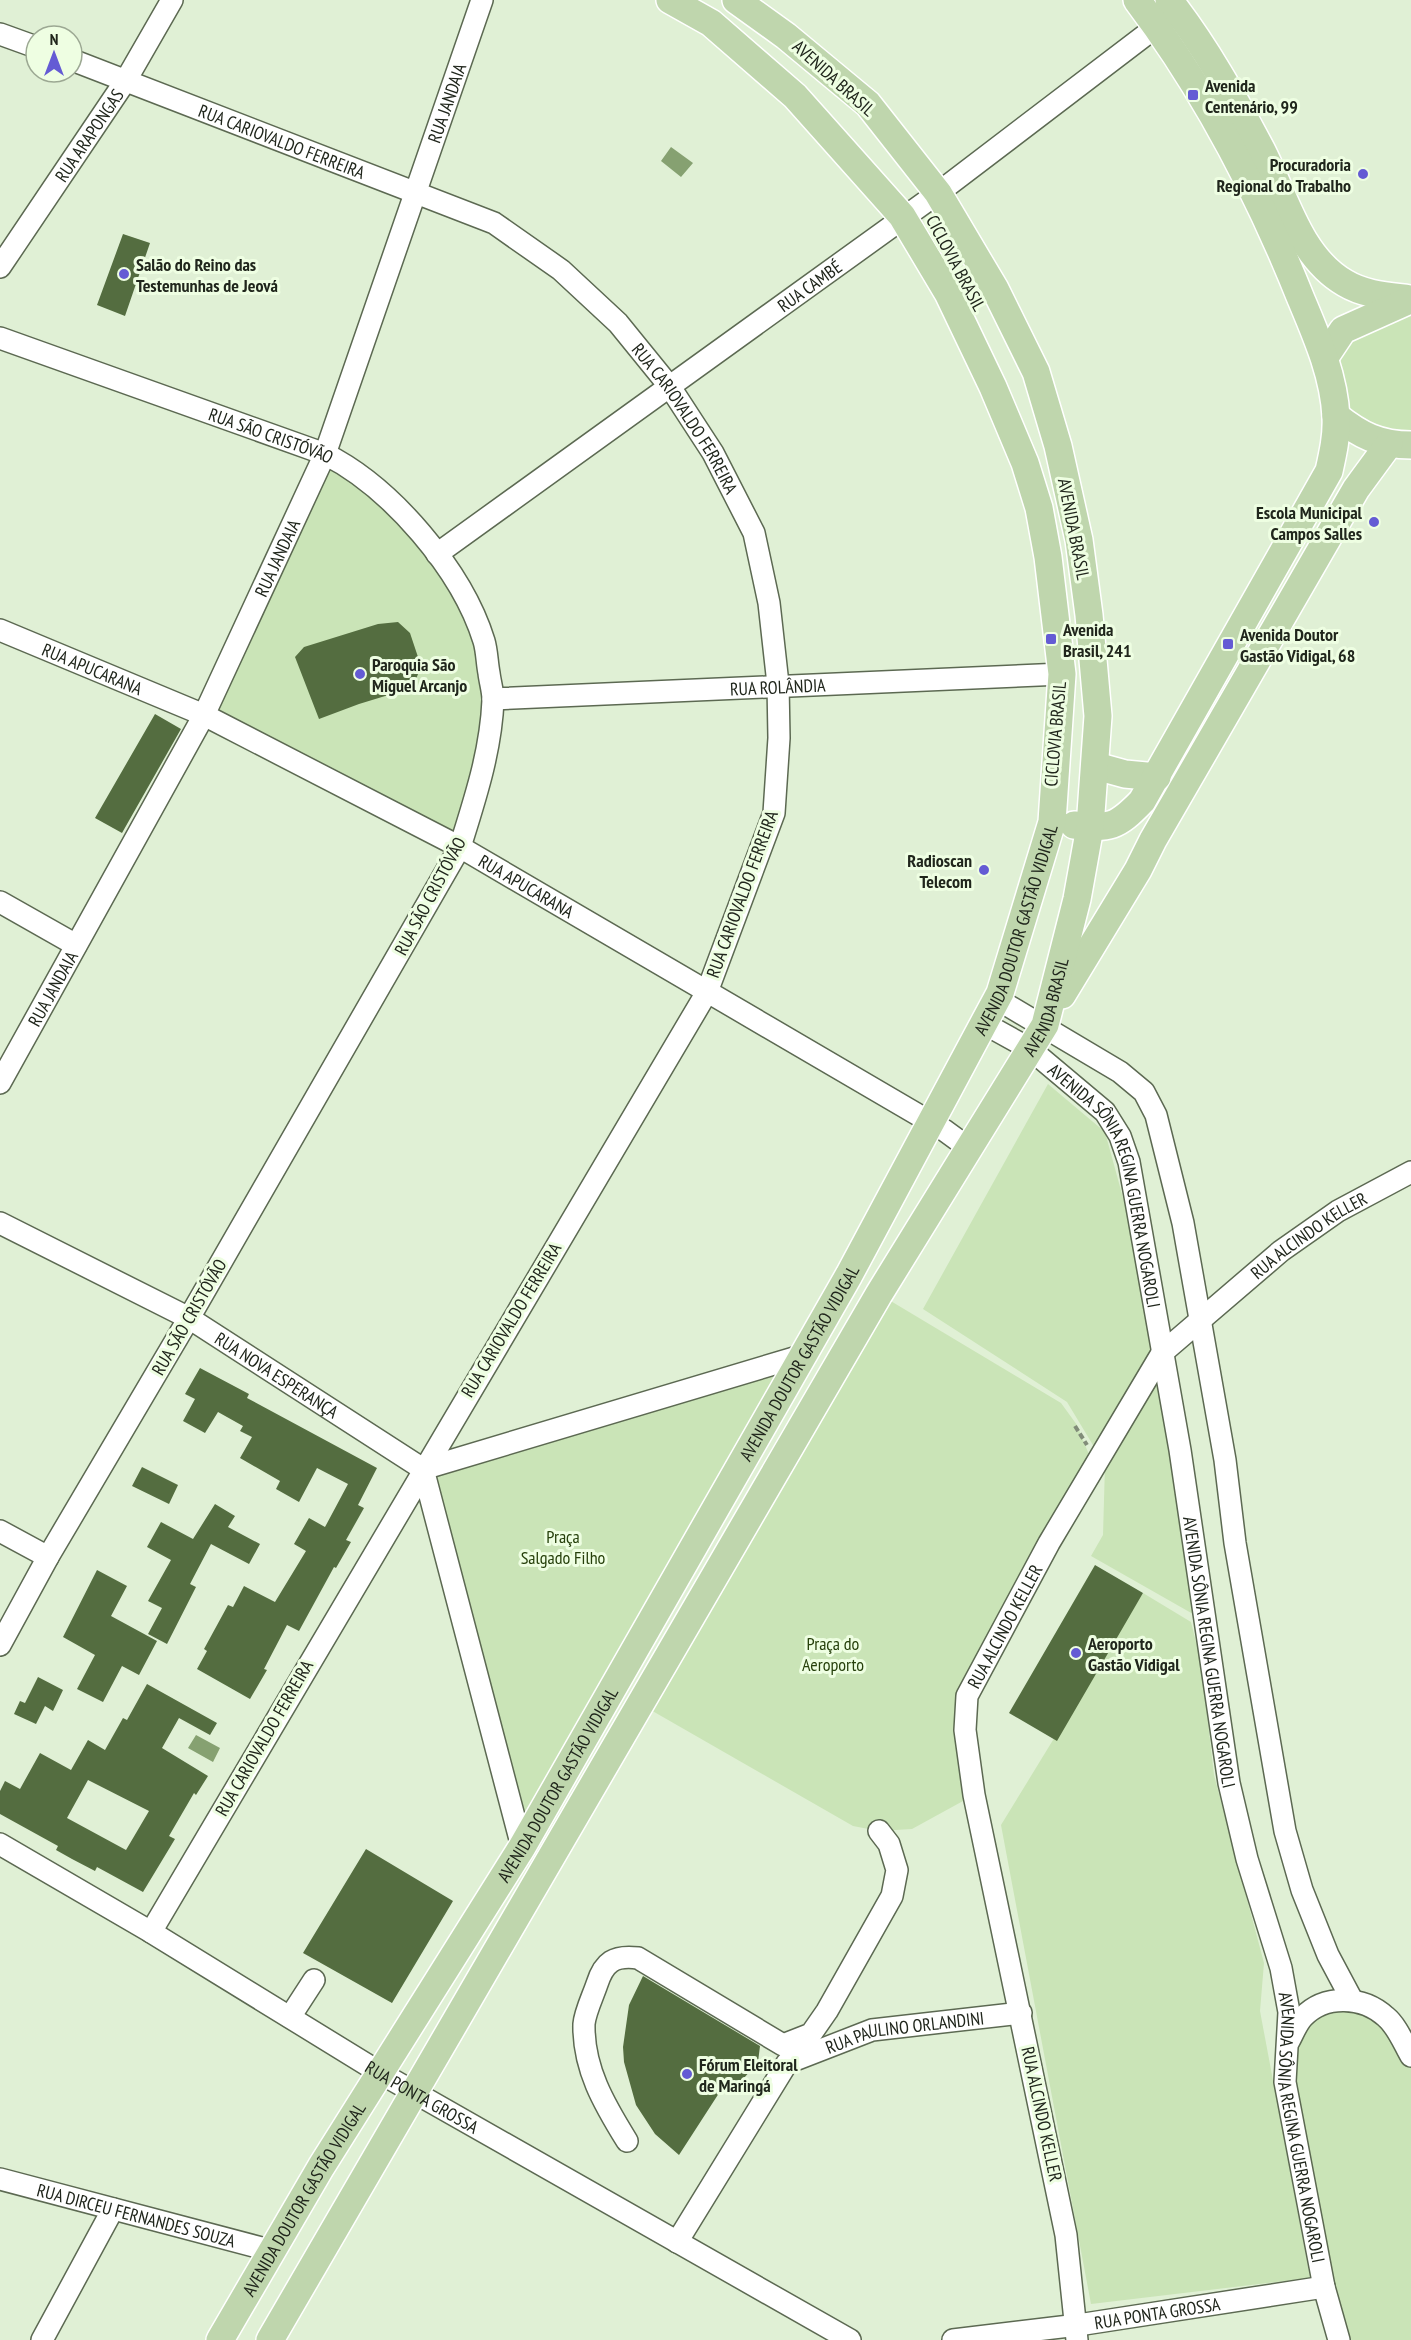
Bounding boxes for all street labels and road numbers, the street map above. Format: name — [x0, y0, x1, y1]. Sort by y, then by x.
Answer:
street label: AVENIDA BRASIL — [788, 35, 880, 121]
street label: RUA JANDAIA — [422, 60, 471, 146]
street label: RUA ARAPONGAS — [49, 84, 128, 186]
street label: RUA CARIOVALDO FERREIRA — [195, 99, 369, 184]
street label: CICLOVIA BRASIL — [921, 211, 991, 315]
street label: RUA CAMBÉ — [773, 255, 846, 317]
street label: RUA CARIOVALDO FERREIRA — [627, 338, 743, 498]
street label: RUA SÃO CRISTÓVÃO — [206, 402, 338, 468]
street label: AVENIDA BRASIL — [1053, 476, 1095, 582]
street label: RUA JANDAIA — [249, 515, 305, 600]
street label: RUA APUCARANA — [39, 637, 146, 700]
street label: RUA ROLÂNDIA — [729, 673, 827, 700]
street label: CICLOVIA BRASIL — [1039, 680, 1071, 788]
street label: RUA CARIOVALDO FERREIRA — [701, 807, 783, 981]
street label: AVENIDA DOUTOR GASTÃO VIDIGAL — [968, 821, 1062, 1039]
street label: RUA SÃO CRISTÓVÃO — [389, 833, 471, 959]
street label: RUA APUCARANA — [475, 849, 579, 923]
street label: RUA JANDAIA — [22, 946, 83, 1030]
street label: AVENIDA BRASIL — [1017, 955, 1073, 1060]
street label: AVENIDA SÔNIA REGINA GUERRA NOGAROLI — [1044, 1058, 1166, 1310]
street label: RUA ALCINDO KELLER — [1245, 1186, 1371, 1284]
street label: RUA CARIOVALDO FERREIRA — [456, 1238, 566, 1401]
street label: RUA SÃO CRISTÓVÃO — [146, 1255, 232, 1379]
street label: AVENIDA DOUTOR GASTÃO VIDIGAL — [734, 1260, 864, 1465]
street label: RUA NOVA ESPERANÇA — [211, 1326, 343, 1423]
street label: AVENIDA SÔNIA REGINA GUERRA NOGAROLI — [1178, 1515, 1241, 1790]
street label: RUA ALCINDO KELLER — [962, 1560, 1047, 1692]
street label: RUA CARIOVALDO FERREIRA — [210, 1656, 318, 1820]
street label: AVENIDA DOUTOR GASTÃO VIDIGAL — [491, 1682, 623, 1886]
street label: AVENIDA SÔNIA REGINA GUERRA NOGAROLI — [1274, 1990, 1331, 2264]
street label: RUA PAULINO ORLANDINI — [822, 2006, 985, 2059]
street label: RUA ALCINDO KELLER — [1016, 2044, 1068, 2184]
street label: RUA PONTA GROSSA — [361, 2055, 483, 2138]
street label: AVENIDA DOUTOR GASTÃO VIDIGAL — [237, 2097, 371, 2300]
street label: RUA DIRCEU FERNANDES SOUZA — [35, 2178, 239, 2252]
street label: RUA PONTA GROSSA — [1093, 2292, 1222, 2334]

